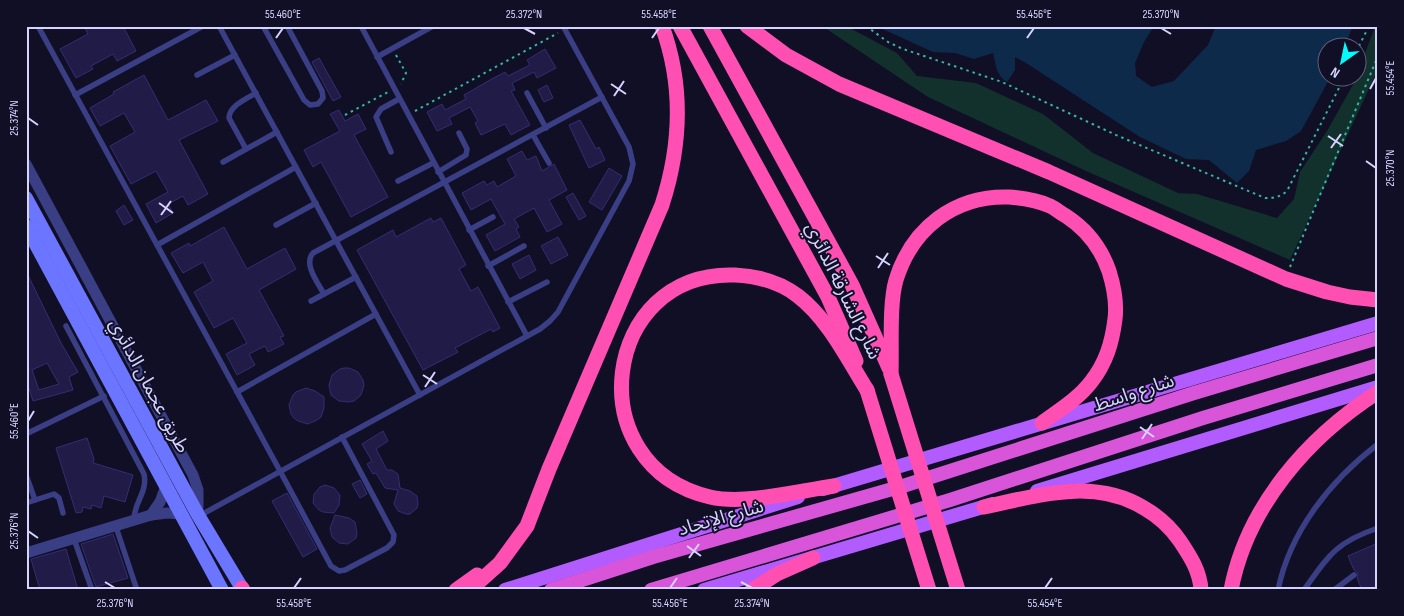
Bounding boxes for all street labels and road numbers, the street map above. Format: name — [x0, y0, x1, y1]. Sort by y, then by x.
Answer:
street label: شارع الشارقة الدائري — [798, 219, 886, 364]
street label: طريق عجمان الدائري — [102, 315, 194, 459]
street label: شارع واسط — [1091, 369, 1178, 418]
street label: شارع الإتحاد — [676, 495, 767, 542]

